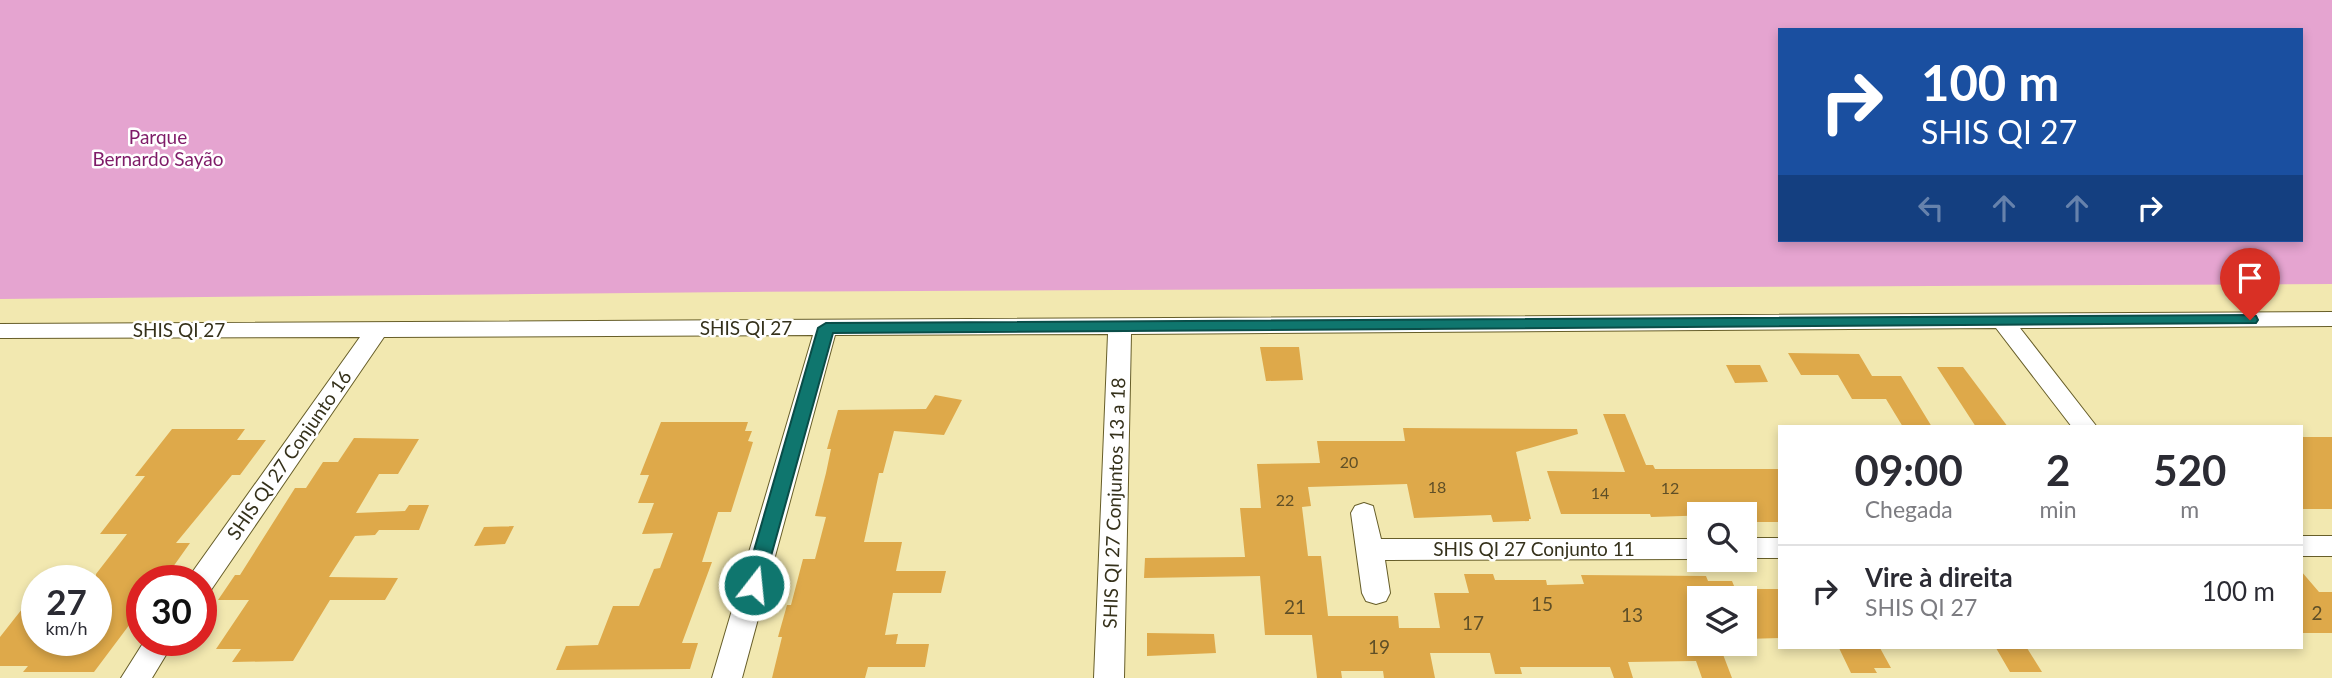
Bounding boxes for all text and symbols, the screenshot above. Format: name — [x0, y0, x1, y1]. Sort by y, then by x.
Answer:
text: 100 m — [1921, 53, 2059, 111]
icon: right — [1806, 56, 1897, 147]
text: SHIS QI 27 — [1921, 112, 2077, 151]
park label: Parque Bernardo Sayão — [92, 125, 224, 170]
icon: left — [1912, 189, 1950, 227]
icon: ahead — [1985, 189, 2023, 227]
icon: ahead — [2058, 189, 2096, 227]
icon: right — [2131, 189, 2169, 227]
pin — [2220, 248, 2280, 320]
icon: arrive — [2231, 259, 2269, 297]
street label: SHIS QI 27 — [700, 316, 792, 339]
street label: SHIS QI 27 — [133, 318, 225, 341]
street label: SHIS QI 27 Conjunto 16 — [221, 366, 356, 544]
street label: SHIS QI 27 Conjuntos 13 a 18 — [1098, 377, 1129, 629]
text: 09:00 — [1855, 445, 1963, 495]
text: 2 — [2046, 445, 2070, 495]
text: 520 — [2153, 445, 2226, 495]
house number: 20 — [1340, 452, 1358, 471]
house number: 18 — [1428, 477, 1446, 496]
house number: 12 — [1661, 478, 1679, 497]
house number: 14 — [1591, 483, 1609, 502]
house number: 22 — [1276, 490, 1294, 509]
text: Chegada — [1865, 495, 1953, 523]
text: min — [2039, 495, 2077, 523]
text: m — [2180, 495, 2199, 523]
map controls — [1687, 502, 1757, 656]
button: search — [1687, 502, 1757, 572]
street label: SHIS QI 27 Conjunto 11 — [1433, 537, 1635, 560]
position arrow — [717, 548, 791, 622]
text: Vire à direita — [1865, 561, 2013, 593]
speed limit sign: 30 — [126, 565, 217, 656]
icon: right — [1806, 572, 1844, 610]
text: 100 m — [2202, 575, 2275, 607]
text: 27 — [46, 580, 87, 622]
button: layers — [1687, 586, 1757, 656]
house number: 15 — [1531, 592, 1553, 615]
text: SHIS QI 27 — [1865, 593, 1977, 621]
house number: 21 — [1284, 595, 1306, 618]
house number: 2 — [2311, 601, 2323, 624]
house number: 13 — [1621, 603, 1643, 626]
house number: 17 — [1462, 611, 1484, 634]
text: km/h — [45, 617, 88, 639]
house number: 19 — [1368, 635, 1390, 658]

